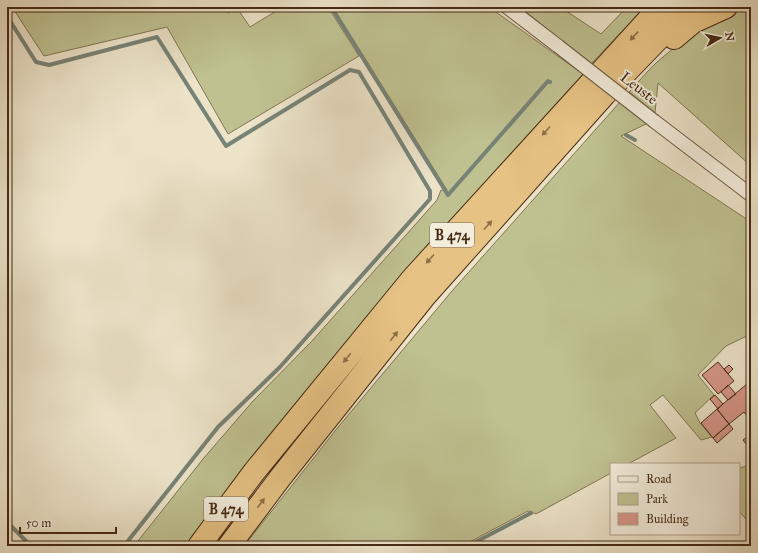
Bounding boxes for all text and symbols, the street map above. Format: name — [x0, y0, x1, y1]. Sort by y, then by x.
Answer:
north arrow — [700, 18, 740, 58]
one-way arrow — [629, 30, 638, 41]
text: N — [722, 31, 737, 43]
street label: Leuste — [617, 68, 661, 108]
one-way arrow — [541, 126, 550, 137]
one-way arrow — [484, 220, 493, 231]
road number: B 474 — [430, 223, 474, 247]
one-way arrow — [425, 254, 435, 264]
one-way arrow — [389, 330, 398, 341]
one-way arrow — [342, 353, 351, 364]
legend — [610, 463, 740, 535]
text: Road — [646, 472, 672, 486]
text: Park — [646, 492, 668, 506]
road number: B 474 — [204, 497, 248, 521]
one-way arrow — [257, 498, 265, 509]
scale bar — [20, 509, 116, 535]
text: Building — [646, 512, 689, 527]
text: 50 m — [26, 516, 51, 530]

